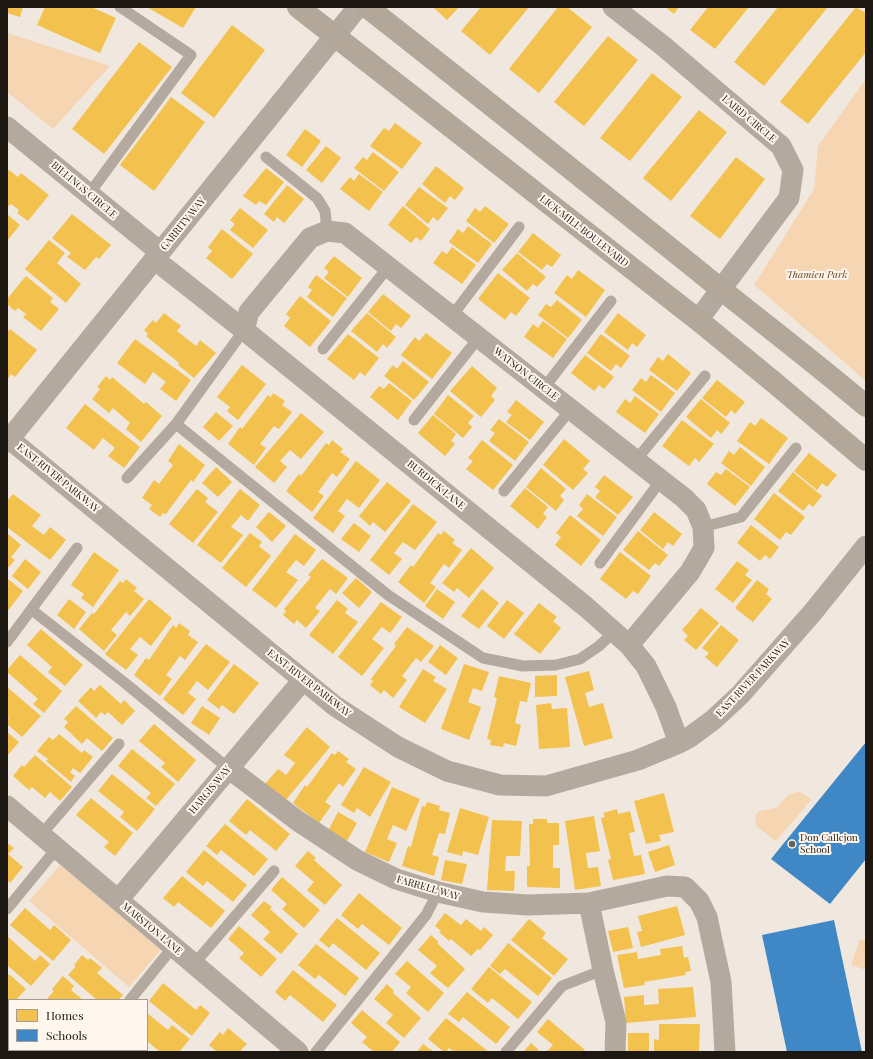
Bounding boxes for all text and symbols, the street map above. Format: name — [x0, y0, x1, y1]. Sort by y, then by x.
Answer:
street label: LAIRD CIRCLE — [719, 93, 779, 145]
street label: BILLINGS CIRCLE — [49, 159, 119, 221]
street label: LICK MILL BOULEVARD — [537, 193, 631, 269]
street label: GARRITY WAY — [158, 195, 208, 253]
park label: Thamien Park — [787, 269, 847, 281]
street label: WATSON CIRCLE — [491, 345, 561, 403]
street label: EAST RIVER PARKWAY — [14, 441, 102, 515]
street label: BURDICK LANE — [405, 458, 467, 512]
street label: EAST RIVER PARKWAY — [714, 636, 792, 720]
street label: EAST RIVER PARKWAY — [265, 647, 353, 719]
street label: HARGIS WAY — [187, 764, 233, 816]
place label: Don Callejon School — [800, 832, 858, 856]
marker: Don Callejon School — [787, 839, 797, 849]
street label: FARRELL WAY — [395, 873, 461, 903]
street label: MARSTON LANE — [119, 900, 185, 958]
legend — [8, 999, 148, 1051]
text: Homes — [46, 1007, 84, 1023]
text: Schools — [46, 1027, 87, 1043]

